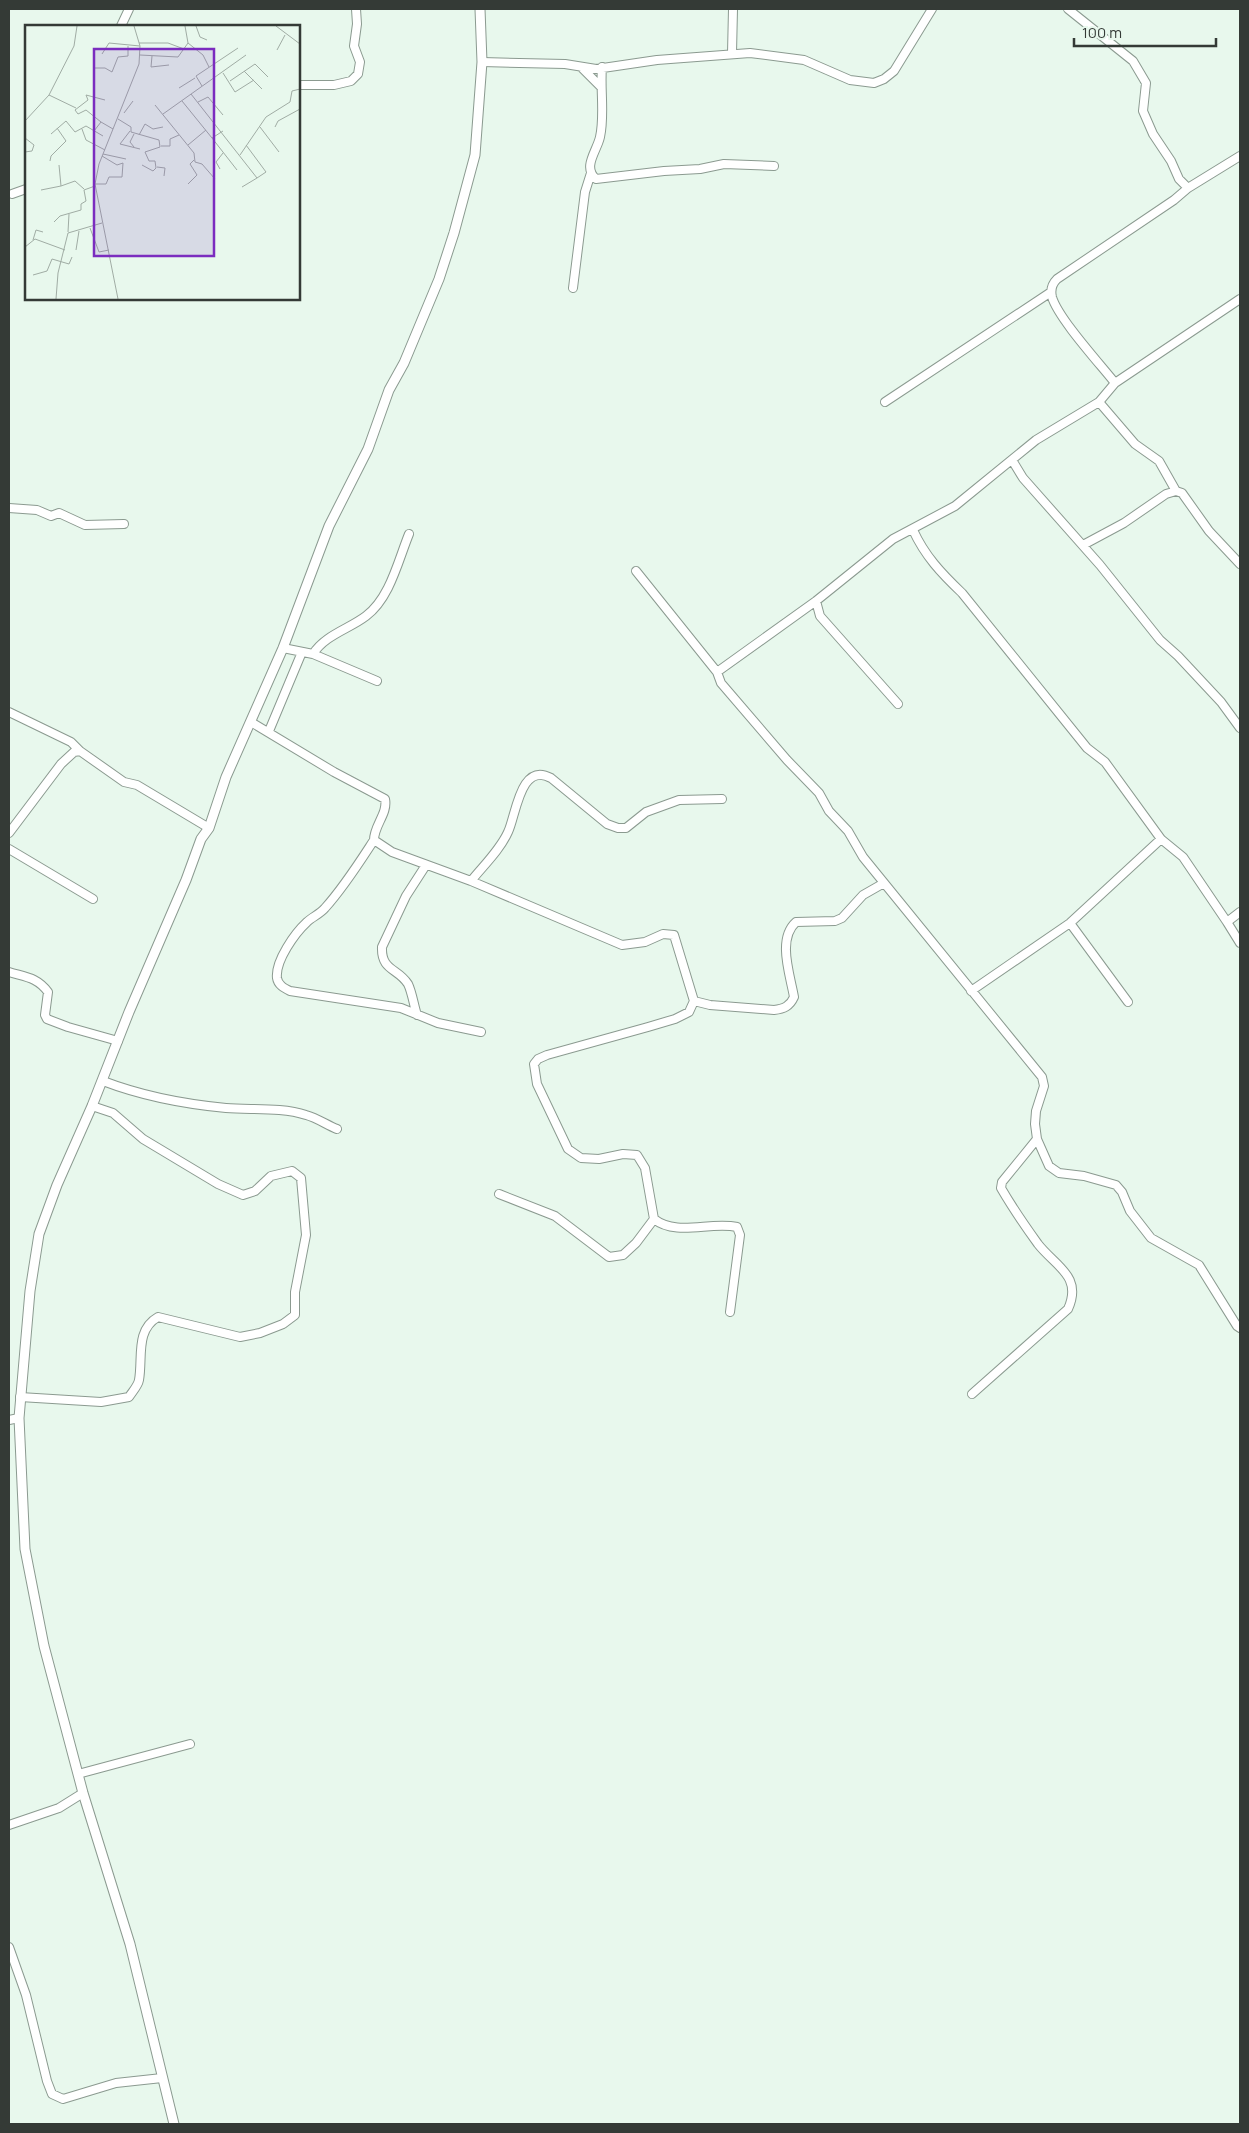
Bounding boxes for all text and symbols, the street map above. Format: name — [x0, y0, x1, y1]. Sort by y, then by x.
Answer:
scale bar — [1074, 15, 1216, 47]
text: 100 m — [1082, 22, 1122, 43]
inset map — [25, 25, 300, 300]

